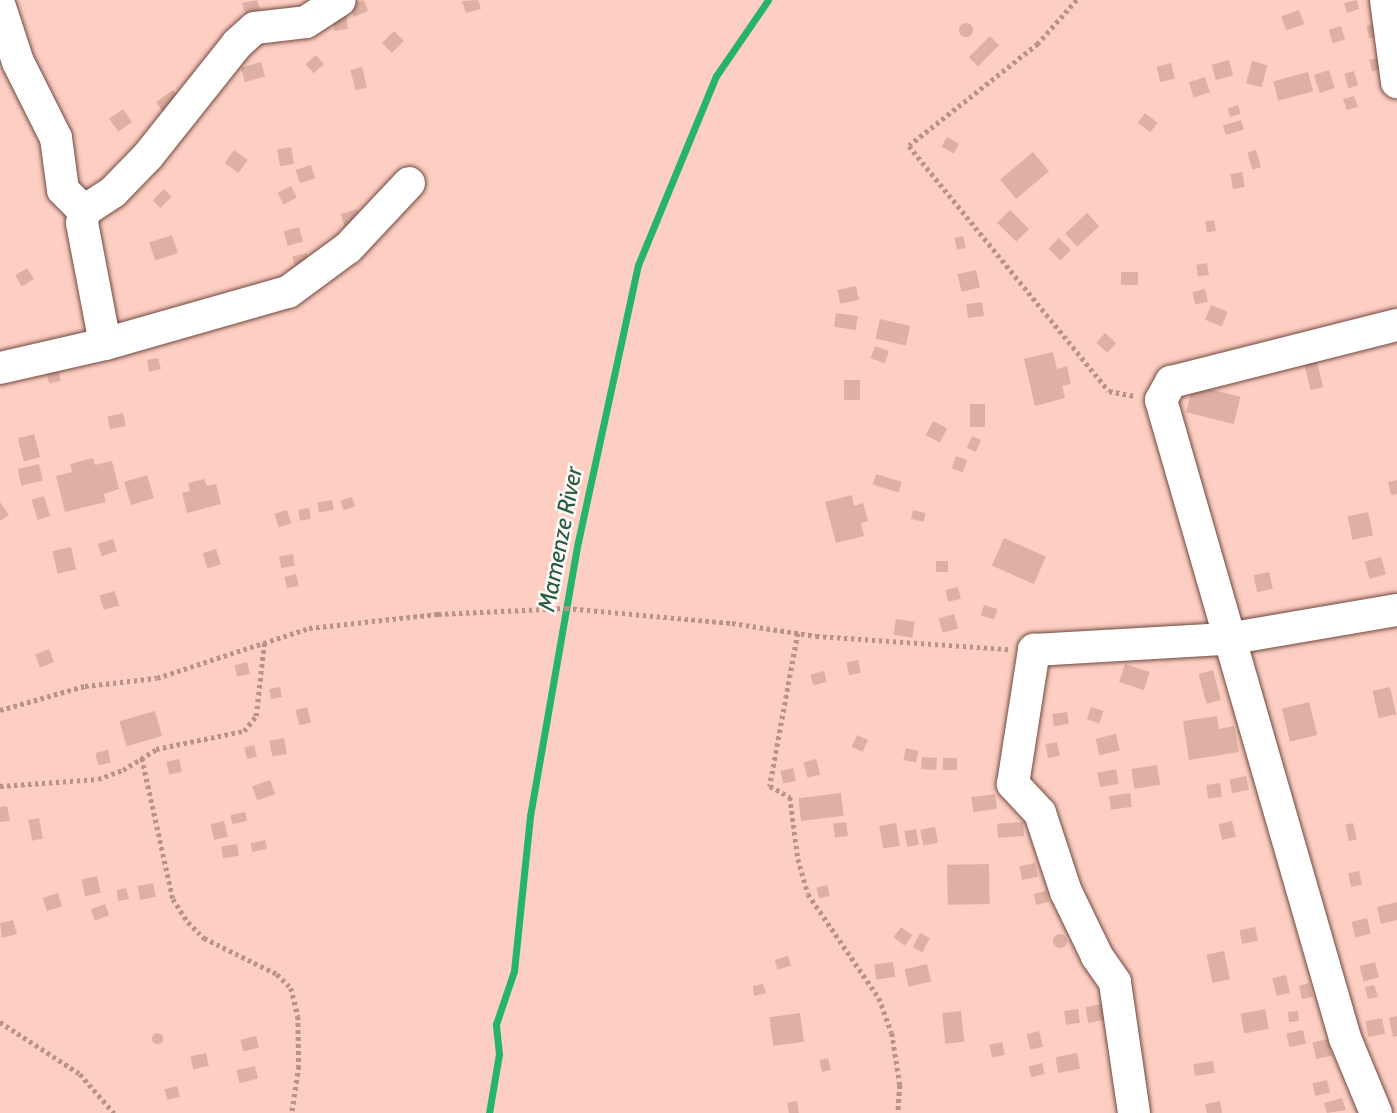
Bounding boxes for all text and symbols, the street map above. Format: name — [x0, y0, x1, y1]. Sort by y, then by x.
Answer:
water label: Mamenze River — [532, 464, 588, 614]

